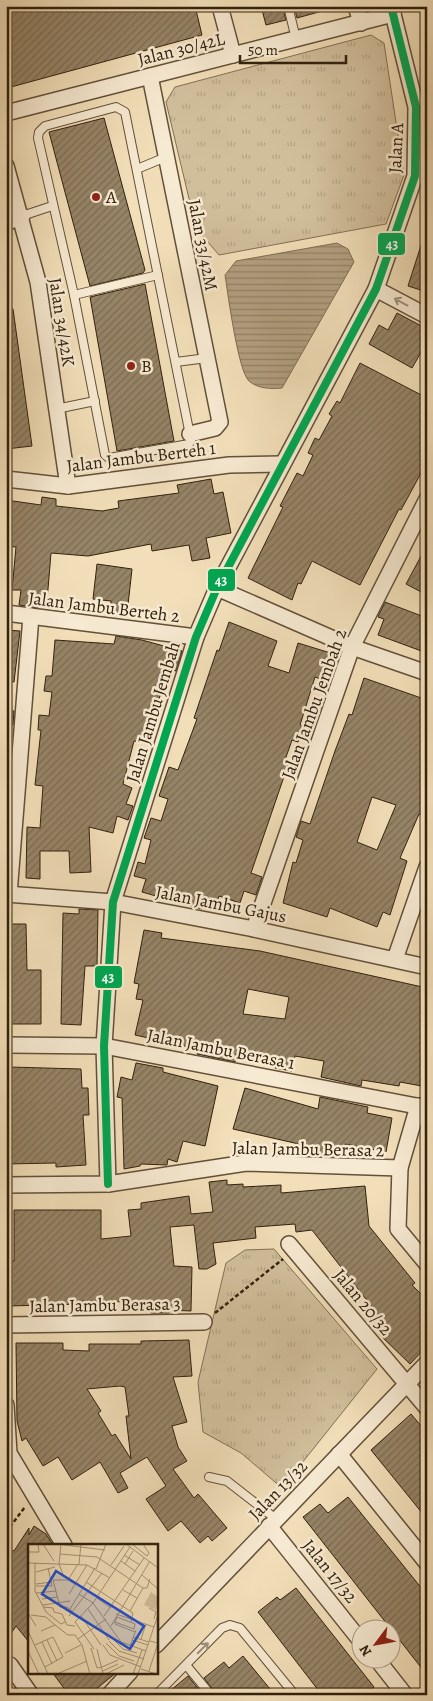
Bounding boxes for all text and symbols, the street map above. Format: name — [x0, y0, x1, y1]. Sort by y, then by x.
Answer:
street label: Jalan 30/42L — [135, 26, 228, 71]
scale bar — [240, 32, 347, 64]
text: 50 m — [248, 40, 278, 60]
street label: Jalan A — [383, 122, 409, 174]
place label: A — [105, 185, 117, 209]
marker: A — [90, 191, 102, 203]
street label: Jalan 33/42M — [182, 197, 224, 293]
line badge: 43 — [377, 232, 406, 256]
text: 43 — [386, 235, 398, 254]
street label: Jalan 34/42K — [43, 276, 81, 369]
one-way arrow — [394, 297, 409, 306]
place label: B — [141, 354, 152, 378]
marker: B — [125, 360, 137, 372]
street label: Jalan Jambu Berteh 1 — [65, 436, 217, 478]
line badge: 43 — [207, 568, 236, 592]
text: 43 — [215, 571, 227, 590]
street label: Jalan Jambu Berteh 2 — [27, 586, 182, 628]
street label: Jalan Jambu Jembah 2 — [276, 625, 353, 783]
street label: Jalan Jambu Jembah — [120, 638, 186, 786]
street label: Jalan Jambu Gajus — [154, 880, 288, 928]
line badge: 43 — [94, 965, 123, 989]
text: 43 — [102, 968, 114, 987]
street label: Jalan Jambu Berasa 1 — [145, 1023, 297, 1075]
street label: Jalan Jambu Berasa 2 — [232, 1136, 385, 1162]
street label: Jalan 20/32 — [328, 1264, 398, 1341]
street label: Jalan Jambu Berasa 3 — [29, 1292, 181, 1318]
street label: Jalan 13/32 — [243, 1454, 313, 1526]
street label: Jalan 17/32 — [297, 1534, 363, 1608]
inset map — [28, 1544, 158, 1674]
north arrow — [350, 1618, 400, 1668]
text: N — [355, 1641, 376, 1660]
one-way arrow — [197, 1642, 209, 1654]

